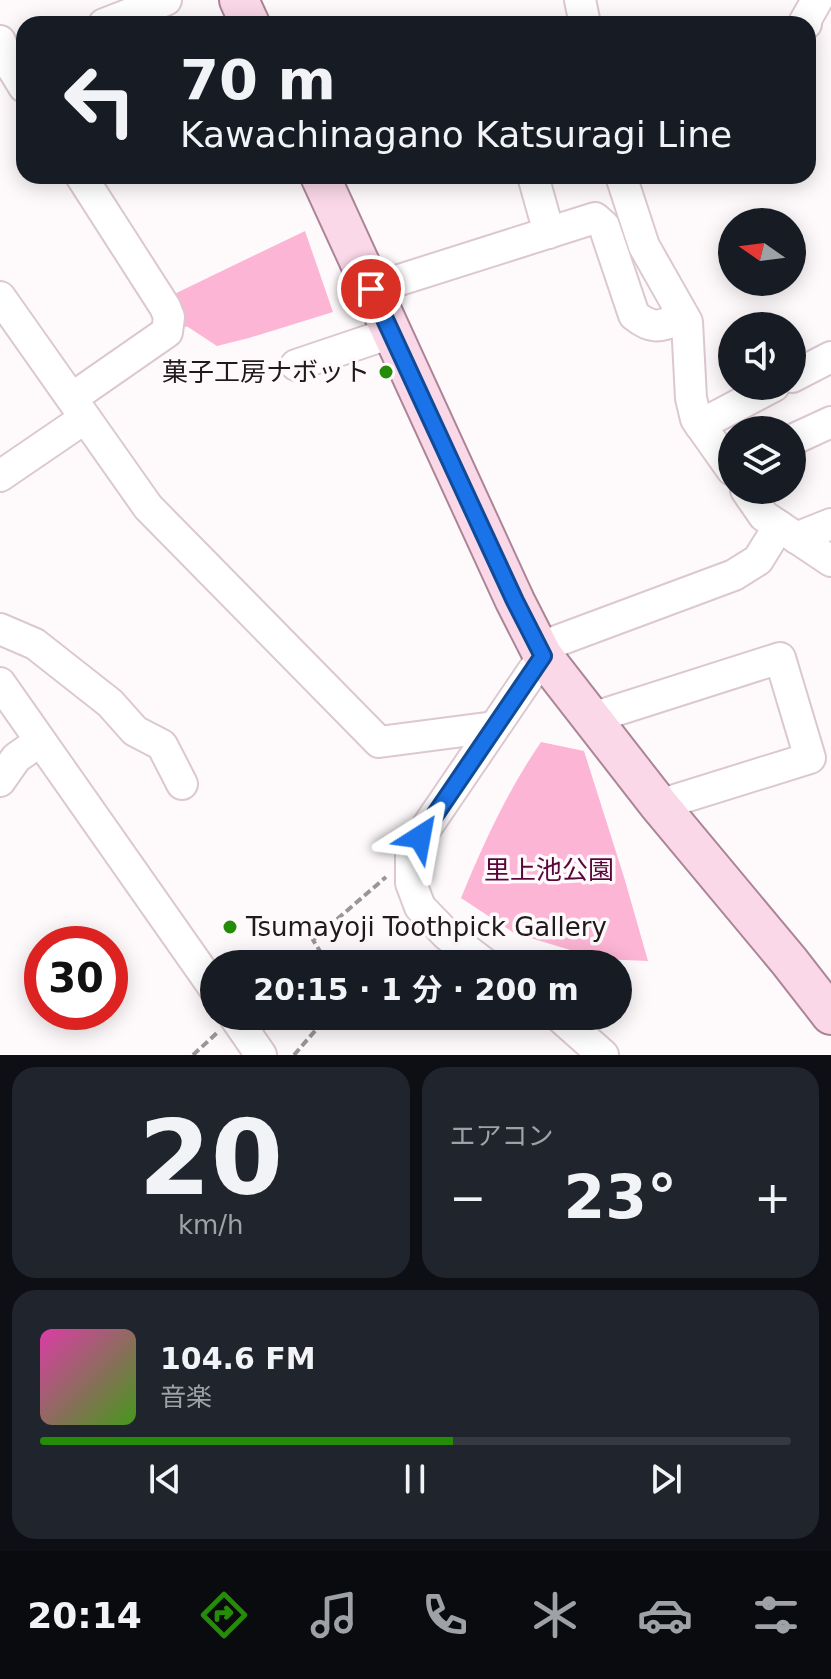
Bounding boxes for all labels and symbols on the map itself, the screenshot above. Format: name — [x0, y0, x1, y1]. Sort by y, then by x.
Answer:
north arrow — [718, 208, 806, 296]
pin — [337, 255, 405, 323]
place label: 菓子工房ナボット — [162, 357, 370, 387]
marker: 菓子工房ナボット — [377, 363, 395, 381]
position arrow — [378, 795, 462, 879]
park label: 里上池公園 — [484, 855, 614, 885]
place label: Tsumayoji Toothpick Gallery — [245, 912, 607, 942]
marker: Tsumayoji Toothpick Gallery — [221, 918, 239, 936]
speed limit sign: 30 — [24, 926, 128, 1030]

